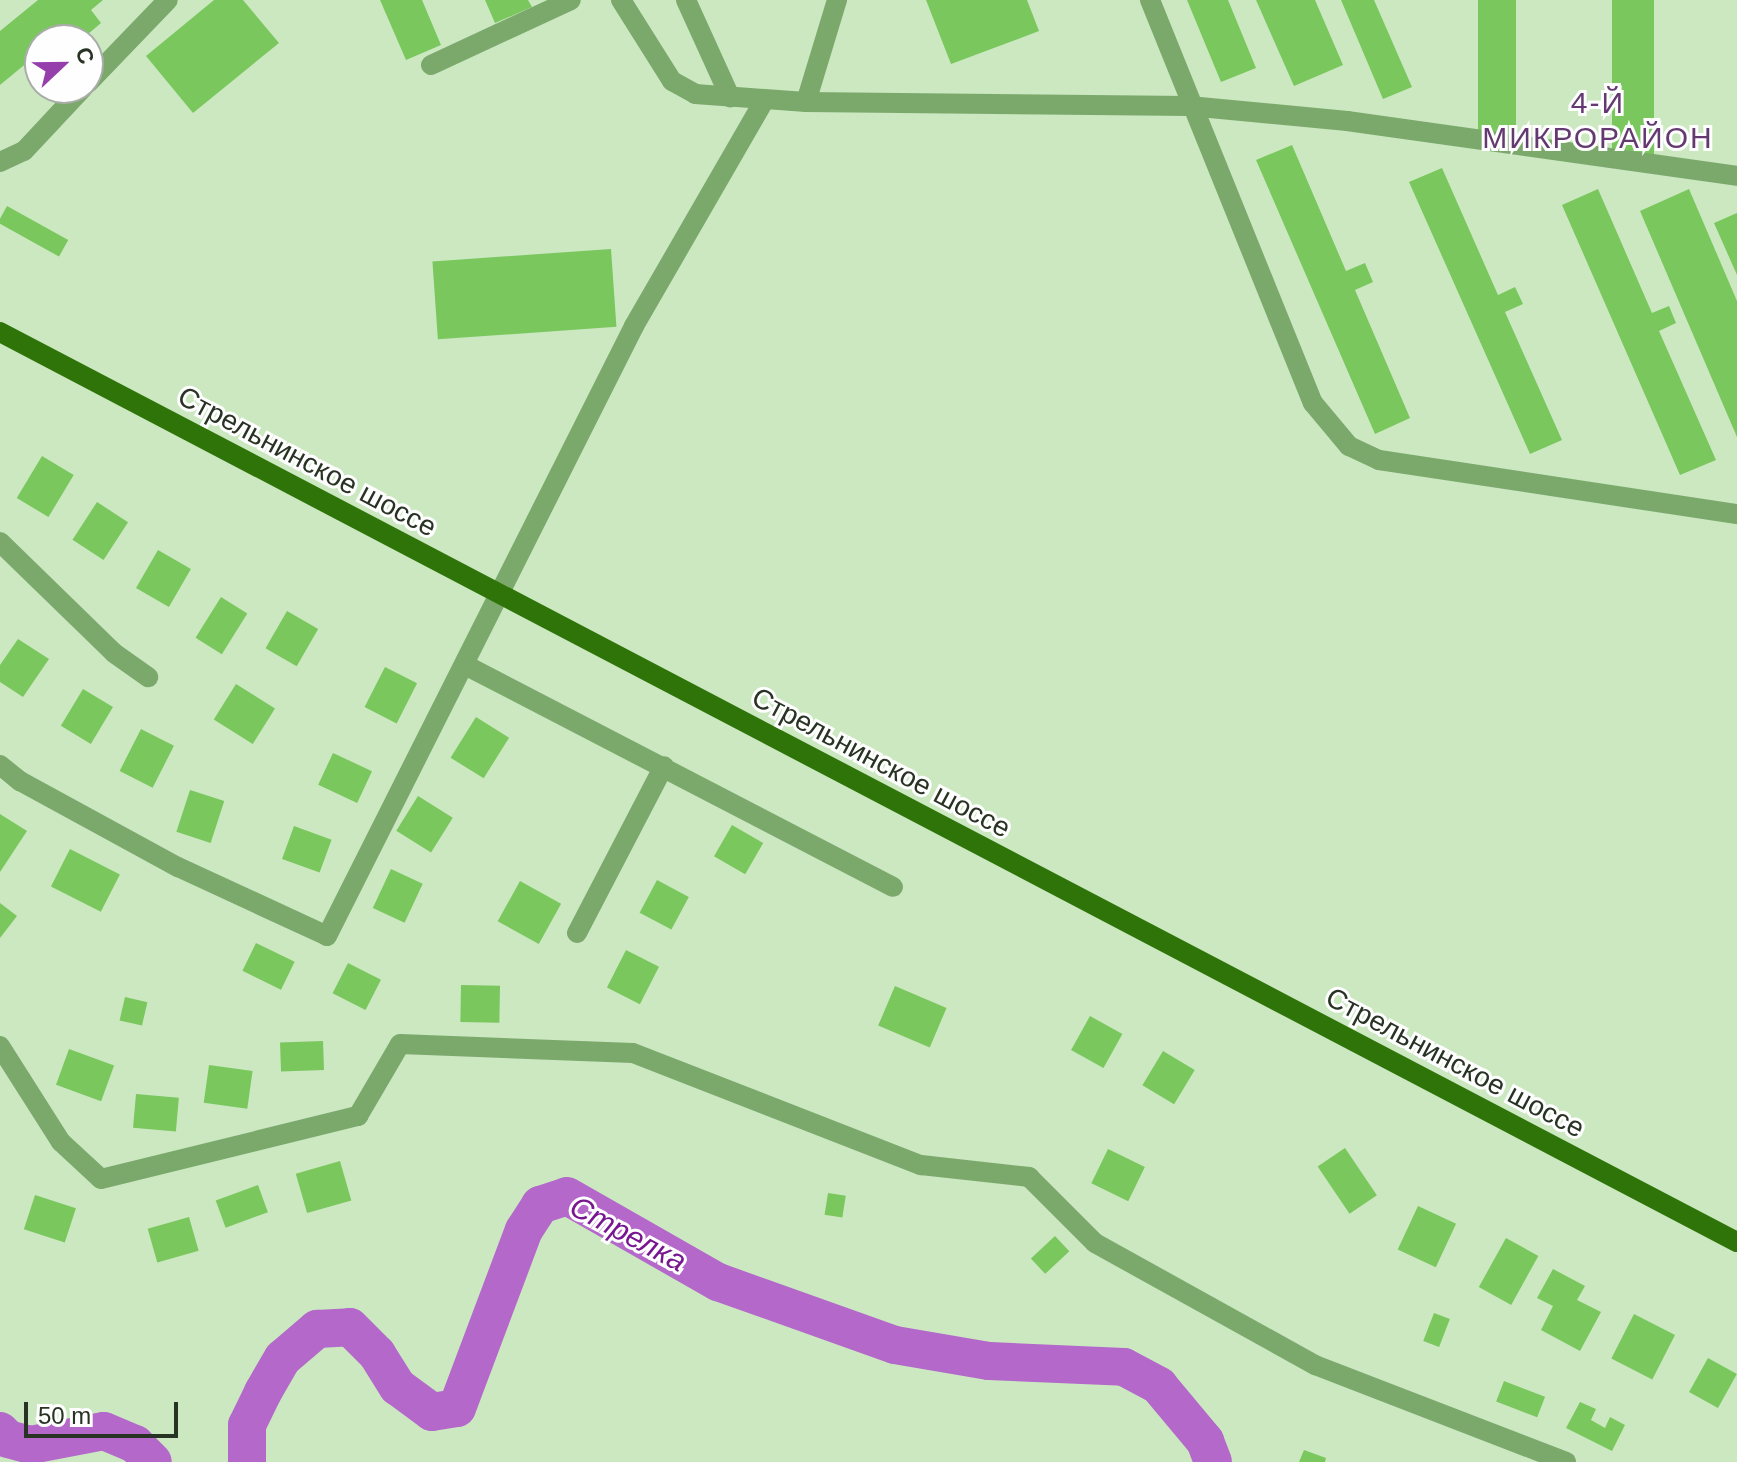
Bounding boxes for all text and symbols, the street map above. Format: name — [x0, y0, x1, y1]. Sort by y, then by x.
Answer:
north arrow — [24, 24, 104, 104]
text: С — [70, 44, 99, 68]
district label: 4-Й МИКРОРАЙОН — [1482, 85, 1714, 156]
street label: Стрельнинское шоссе — [172, 380, 442, 544]
street label: Стрельнинское шоссе — [746, 681, 1016, 845]
street label: Стрельнинское шоссе — [1320, 981, 1590, 1145]
water label: Стрелка — [564, 1188, 692, 1280]
scale bar — [28, 1386, 182, 1436]
text: 50 m — [38, 1402, 91, 1429]

